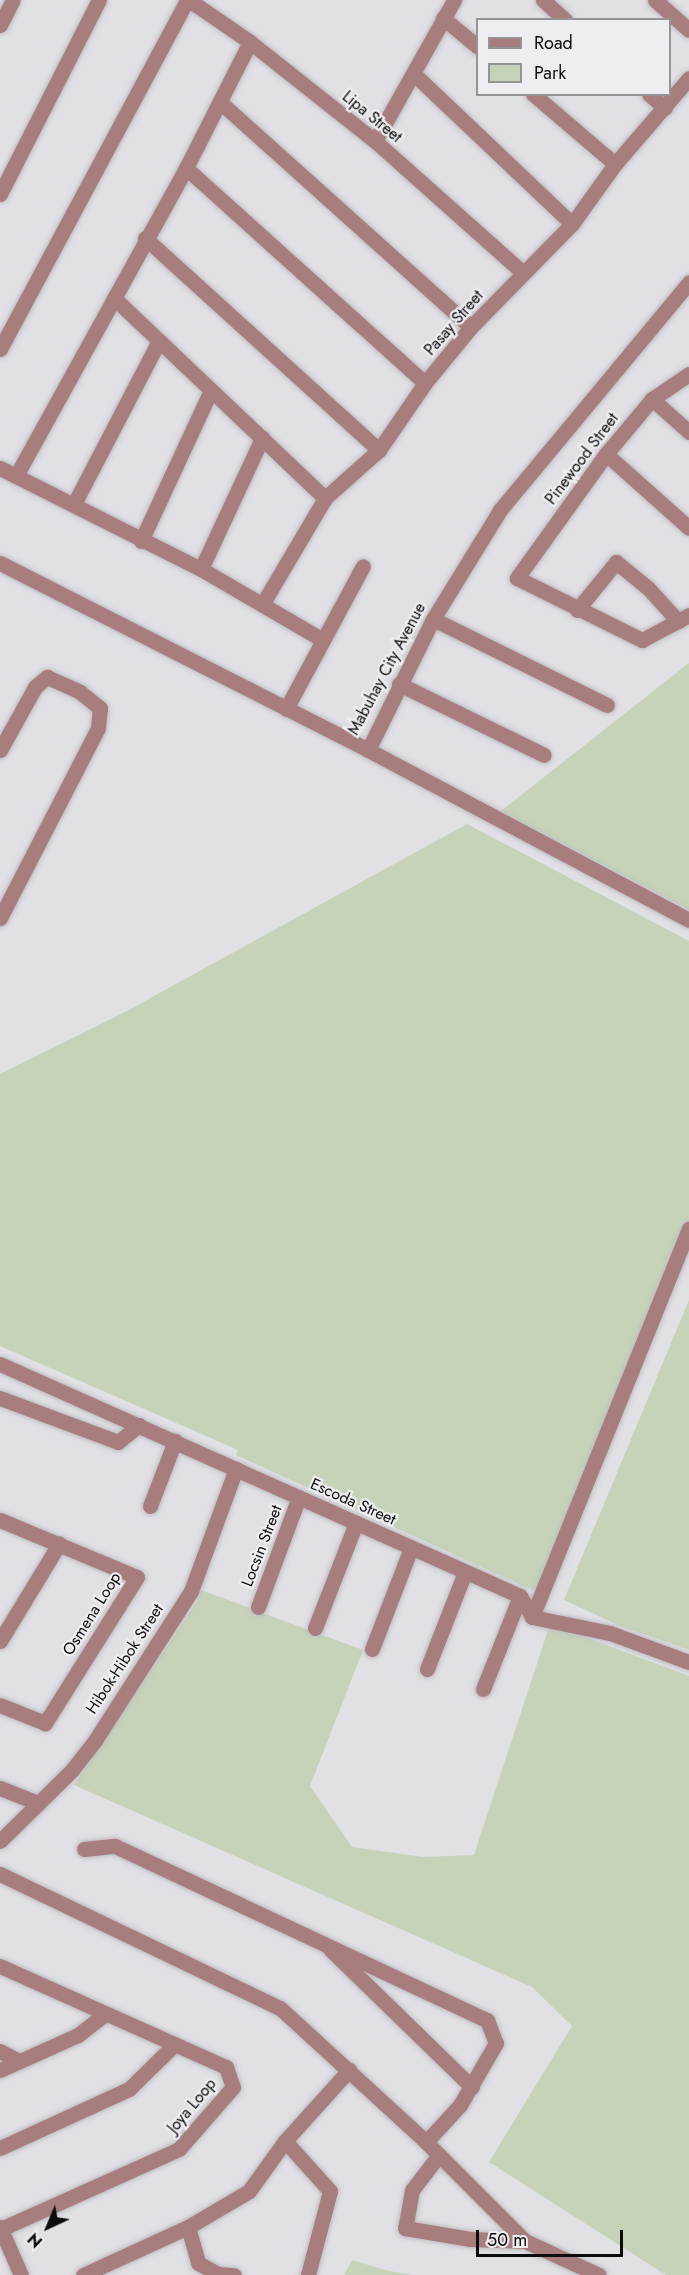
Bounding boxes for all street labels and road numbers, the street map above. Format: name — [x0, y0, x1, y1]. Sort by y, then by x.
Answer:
street label: Lipa Street — [338, 87, 406, 147]
street label: Pasay Street — [420, 286, 488, 360]
street label: Pinewood Street — [541, 409, 623, 509]
street label: Mabuhay City Avenue — [344, 600, 430, 738]
street label: Escoda Street — [307, 1475, 399, 1529]
street label: Locsin Street — [238, 1503, 286, 1589]
street label: Osmena Loop — [59, 1569, 125, 1659]
street label: Hibok-Hibok Street — [82, 1600, 168, 1718]
street label: Joya Loop — [164, 2075, 220, 2137]

